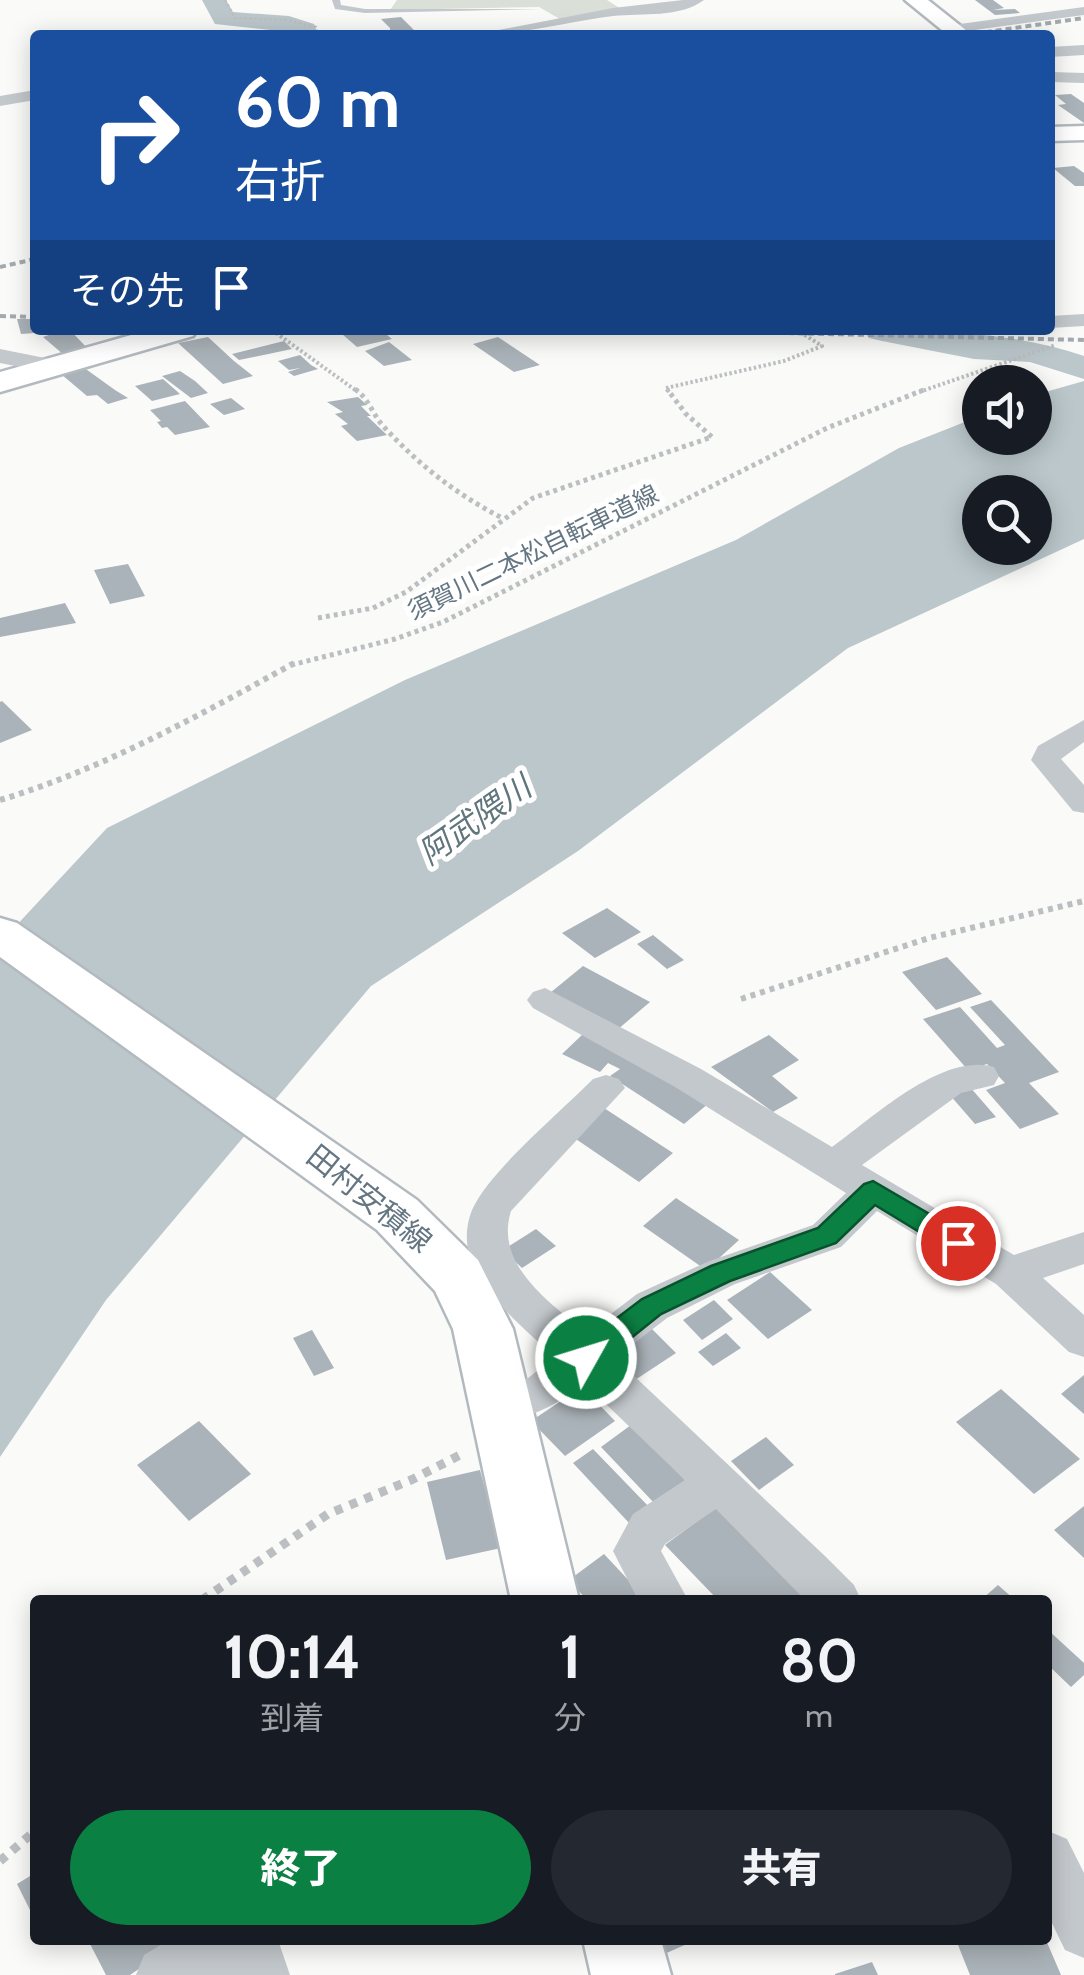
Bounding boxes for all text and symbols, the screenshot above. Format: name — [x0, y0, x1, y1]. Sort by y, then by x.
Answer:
text: 60 m — [235, 59, 400, 145]
icon: right — [70, 70, 200, 200]
text: 右折 — [235, 154, 325, 208]
icon: arrive — [204, 260, 259, 315]
text: その先 — [70, 267, 184, 314]
map controls — [962, 365, 1052, 565]
button: sound — [962, 365, 1052, 455]
button: search — [962, 475, 1052, 565]
street label: 須賀川二本松自転車道線 — [403, 478, 663, 626]
water label: 阿武隈川 — [411, 765, 541, 872]
street label: 田村安積線 — [299, 1137, 439, 1260]
pin — [916, 1201, 1001, 1286]
icon: arrive — [931, 1216, 986, 1271]
position arrow — [534, 1306, 638, 1410]
text: 10:14 — [224, 1620, 361, 1693]
text: 1 — [559, 1620, 581, 1693]
text: 80 — [780, 1624, 858, 1697]
text: m — [805, 1696, 833, 1735]
text: 到着 — [260, 1698, 324, 1737]
text: 分 — [554, 1698, 586, 1737]
button: 終了 — [70, 1810, 531, 1925]
button: 共有 — [551, 1810, 1012, 1925]

